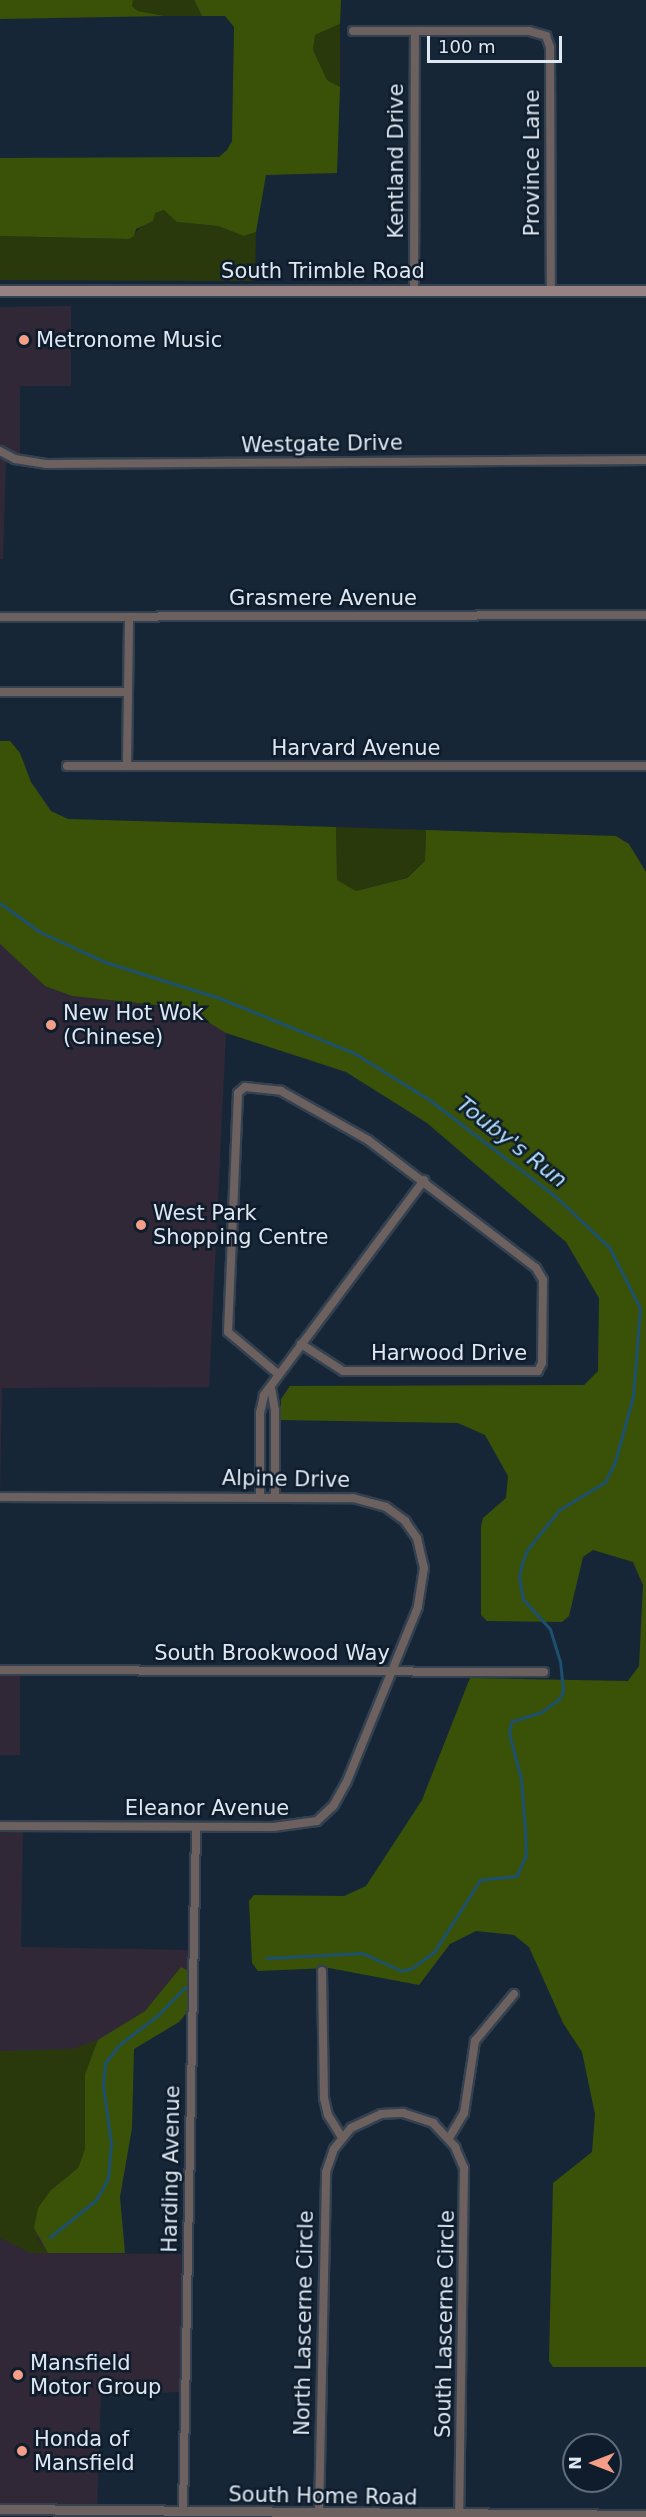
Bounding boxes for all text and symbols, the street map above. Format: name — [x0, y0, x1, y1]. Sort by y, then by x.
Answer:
scale bar — [430, 24, 565, 62]
text: 100 m — [438, 36, 496, 57]
street label: Kentland Drive — [383, 83, 409, 239]
street label: Province Lane — [519, 90, 545, 236]
street label: South Trimble Road — [221, 258, 425, 284]
place label: Metronome Music — [36, 327, 222, 353]
marker: Metronome Music — [17, 333, 31, 347]
street label: Westgate Drive — [241, 430, 403, 458]
street label: Grasmere Avenue — [229, 585, 417, 611]
street label: Harvard Avenue — [272, 735, 440, 761]
place label: New Hot Wok (Chinese) — [63, 1000, 204, 1050]
marker: New Hot Wok (Chinese) — [44, 1018, 58, 1032]
water label: Touby's Run — [452, 1091, 572, 1193]
place label: West Park Shopping Centre — [153, 1200, 329, 1250]
marker: West Park Shopping Centre — [134, 1218, 148, 1232]
street label: Harwood Drive — [371, 1340, 527, 1366]
street label: Alpine Drive — [222, 1465, 350, 1493]
street label: South Brookwood Way — [154, 1640, 390, 1666]
street label: Eleanor Avenue — [125, 1795, 289, 1821]
street label: Harding Avenue — [157, 2085, 185, 2253]
street label: North Lascerne Circle — [289, 2210, 319, 2436]
street label: South Lascerne Circle — [430, 2210, 460, 2438]
place label: Mansfield Motor Group — [30, 2350, 161, 2400]
marker: Mansfield Motor Group — [11, 2368, 25, 2382]
place label: Honda of Mansfield — [34, 2426, 135, 2476]
north arrow — [562, 2433, 622, 2493]
marker: Honda of Mansfield — [15, 2444, 29, 2458]
text: N — [566, 2456, 585, 2470]
street label: South Home Road — [228, 2482, 418, 2510]

